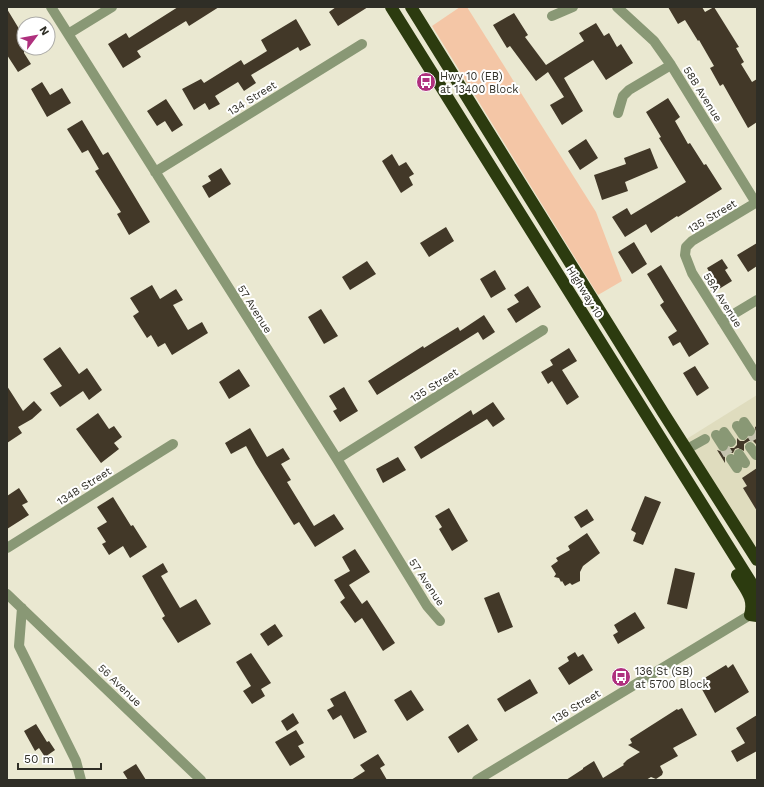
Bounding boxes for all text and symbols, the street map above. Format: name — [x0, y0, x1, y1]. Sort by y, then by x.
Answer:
north arrow — [16, 16, 56, 56]
text: N — [36, 24, 52, 38]
street label: 58B Avenue — [680, 64, 725, 124]
place label: Hwy 10 (EB) at 13400 Block — [440, 70, 519, 96]
bus stop icon: Hwy 10 (EB) at 13400 Block — [415, 71, 437, 93]
street label: 134 Street — [226, 78, 279, 118]
street label: 135 Street — [686, 197, 739, 236]
street label: Highway 10 — [564, 264, 606, 321]
street label: 58A Avenue — [701, 270, 745, 330]
street label: 57 Avenue — [235, 283, 275, 336]
street label: 135 Street — [408, 365, 461, 405]
street label: 134B Street — [55, 464, 114, 508]
street label: 57 Avenue — [406, 556, 447, 608]
street label: 56 Avenue — [95, 661, 144, 709]
place label: 136 St (SB) at 5700 Block — [635, 665, 709, 691]
bus stop icon: 136 St (SB) at 5700 Block — [610, 666, 632, 688]
street label: 136 Street — [550, 687, 603, 726]
scale bar — [18, 745, 101, 771]
text: 50 m — [24, 752, 54, 766]

